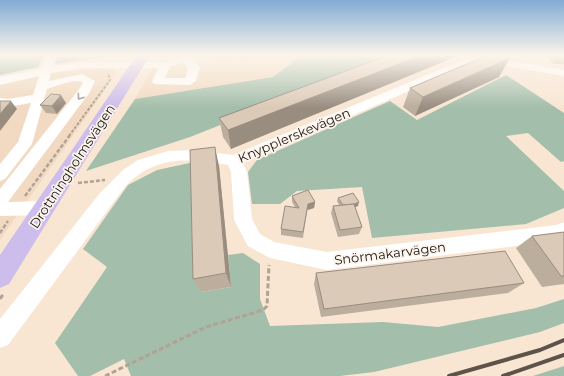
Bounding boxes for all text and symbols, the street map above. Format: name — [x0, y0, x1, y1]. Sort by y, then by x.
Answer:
one-way arrow — [78, 92, 85, 99]
street label: Drottningholmsvägen — [26, 101, 118, 231]
street label: Knypplerskevägen — [235, 104, 353, 166]
street label: Snörmakarvägen — [333, 238, 447, 268]

